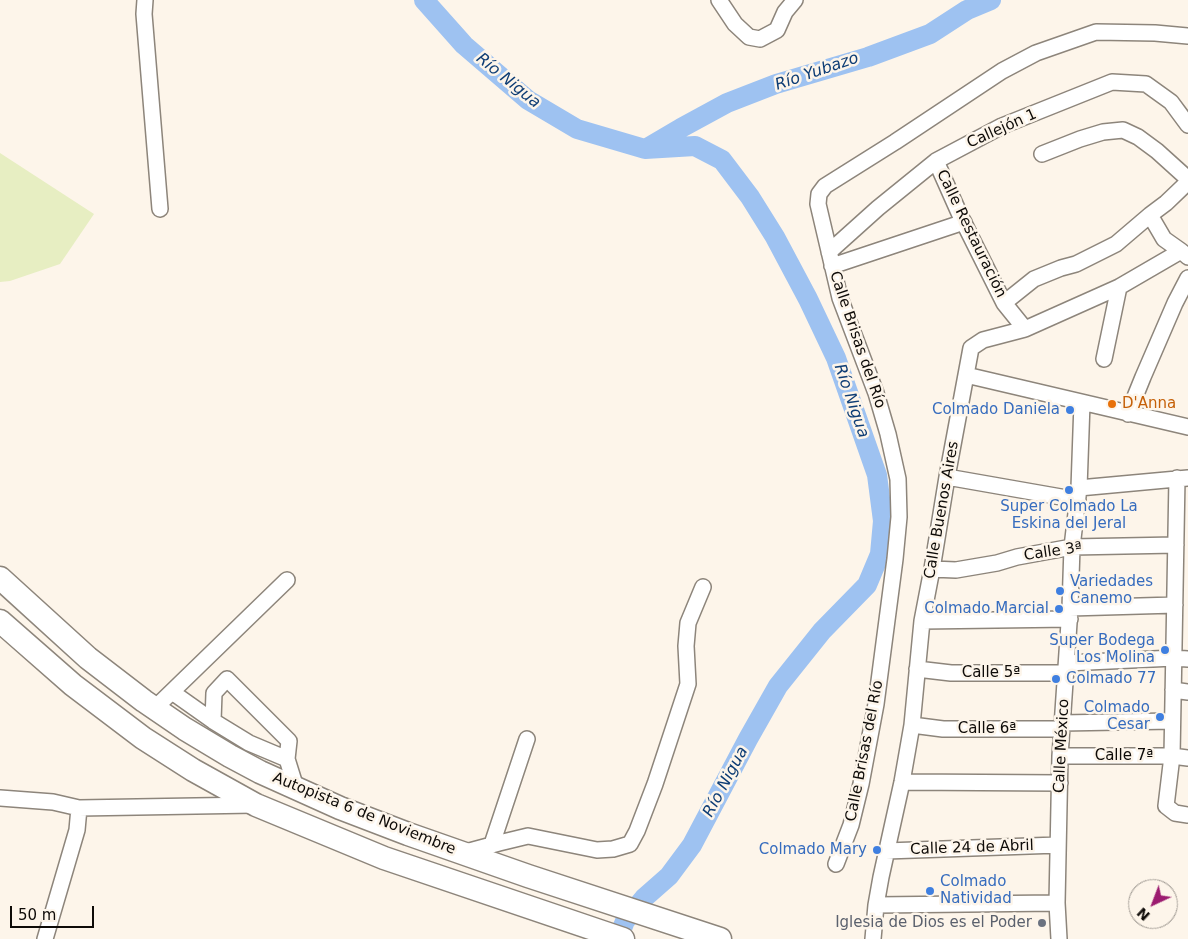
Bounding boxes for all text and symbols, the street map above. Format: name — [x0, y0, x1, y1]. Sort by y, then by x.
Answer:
water label: Río Nigua — [472, 49, 544, 113]
water label: Río Yubazo — [773, 49, 861, 95]
street label: Callejón 1 — [964, 106, 1040, 152]
street label: Calle Restauración — [932, 167, 1010, 301]
street label: Calle Brisas del Río — [825, 269, 889, 411]
water label: Río Nigua — [829, 361, 873, 441]
place label: D'Anna — [1122, 395, 1176, 413]
marker: D'Anna — [1106, 398, 1118, 410]
place label: Colmado Daniela — [932, 401, 1060, 419]
marker: Colmado Daniela — [1064, 404, 1076, 416]
street label: Calle Buenos Aires — [921, 440, 963, 580]
marker: Super Colmado La Eskina del Jeral — [1063, 484, 1075, 496]
place label: Super Colmado La Eskina del Jeral — [1000, 498, 1138, 533]
street label: Calle 3ª — [1023, 539, 1083, 565]
place label: Variedades Canemo — [1070, 573, 1153, 608]
marker: Variedades Canemo — [1054, 585, 1066, 597]
place label: Colmado Marcial — [924, 600, 1049, 618]
marker: Colmado Marcial — [1053, 603, 1065, 615]
place label: Super Bodega Los Molina — [1049, 632, 1155, 667]
marker: Super Bodega Los Molina — [1159, 644, 1171, 656]
street label: Calle 5ª — [962, 664, 1020, 682]
place label: Colmado 77 — [1066, 670, 1156, 688]
marker: Colmado 77 — [1050, 673, 1062, 685]
street label: Calle Brisas del Río — [842, 679, 888, 823]
street label: Calle México — [1051, 698, 1073, 794]
place label: Colmado Cesar — [1084, 699, 1150, 734]
marker: Colmado Cesar — [1154, 711, 1166, 723]
street label: Calle 6ª — [958, 720, 1016, 738]
water label: Río Nigua — [699, 744, 753, 820]
street label: Calle 7ª — [1095, 747, 1153, 765]
street label: Autopista 6 de Noviembre — [270, 769, 458, 859]
street label: Calle 24 de Abril — [910, 837, 1034, 859]
place label: Colmado Mary — [759, 841, 867, 859]
marker: Colmado Mary — [871, 844, 883, 856]
place label: Colmado Natividad — [940, 873, 1012, 908]
north arrow — [1128, 879, 1178, 929]
marker: Colmado Natividad — [924, 885, 936, 897]
scale bar — [12, 896, 96, 928]
text: N — [1134, 904, 1153, 924]
text: 50 m — [18, 906, 56, 924]
place label: Iglesia de Dios es el Poder — [835, 914, 1032, 932]
marker: Iglesia de Dios es el Poder — [1036, 917, 1048, 929]

